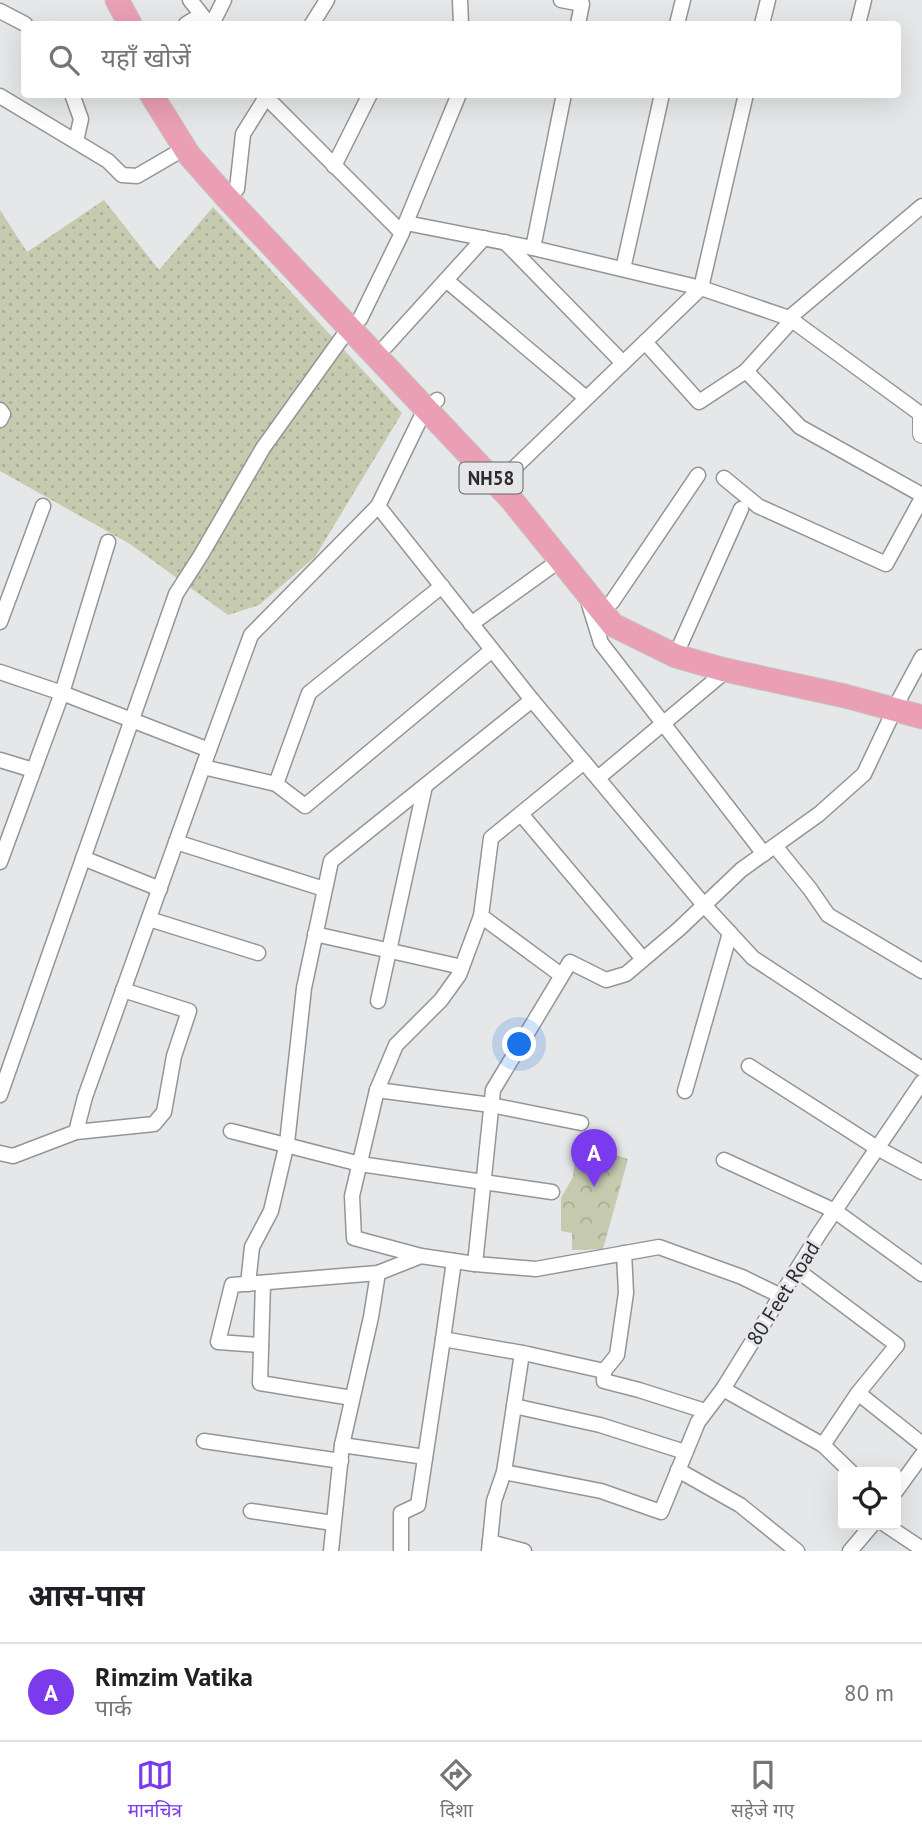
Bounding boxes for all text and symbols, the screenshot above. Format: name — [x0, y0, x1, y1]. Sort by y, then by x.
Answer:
search box — [21, 21, 901, 98]
icon: search — [45, 41, 83, 79]
text: यहाँ खोजें — [101, 41, 191, 74]
road number: NH58 — [460, 463, 522, 494]
your location — [502, 1027, 536, 1061]
pin: A — [571, 1129, 617, 1187]
street label: 80 Feet Road — [740, 1236, 826, 1350]
map controls — [838, 1467, 901, 1530]
button: locate — [838, 1467, 901, 1530]
text: आस-पास — [28, 1575, 145, 1614]
text: Rimzim Vatika — [95, 1660, 253, 1693]
text: A — [44, 1678, 58, 1707]
text: 80 m — [844, 1678, 894, 1707]
text: पार्क — [95, 1693, 132, 1722]
tab: मानचित्र — [128, 1756, 182, 1825]
tab: दिशा — [437, 1756, 475, 1825]
tab: सहेजे गए — [731, 1756, 794, 1825]

